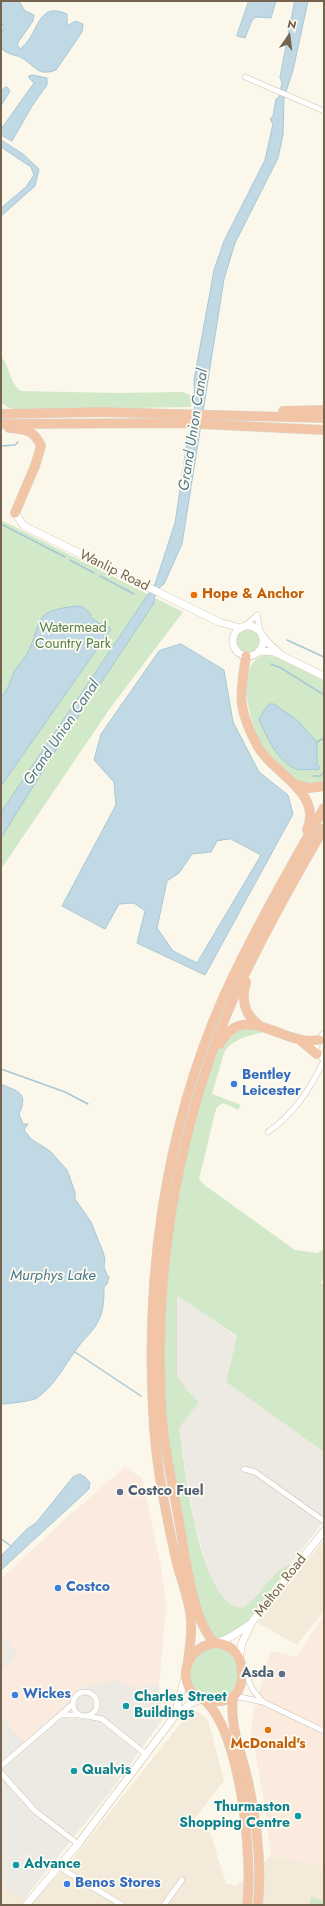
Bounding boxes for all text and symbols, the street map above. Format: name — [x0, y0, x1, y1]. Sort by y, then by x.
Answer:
north arrow — [269, 16, 309, 56]
text: N — [286, 16, 298, 33]
water label: Grand Union Canal — [175, 368, 213, 492]
street label: Wanlip Road — [76, 547, 152, 595]
place label: Hope & Anchor — [202, 587, 304, 603]
marker: Hope & Anchor — [189, 590, 199, 600]
park label: Watermead Country Park — [35, 621, 111, 654]
water label: Grand Union Canal — [20, 677, 104, 789]
place label: Bentley Leicester — [242, 1068, 301, 1100]
marker: Bentley Leicester — [229, 1079, 239, 1089]
water label: Murphys Lake — [10, 1267, 96, 1285]
place label: Costco Fuel — [128, 1484, 204, 1500]
marker: Costco Fuel — [115, 1487, 125, 1497]
street label: Melton Road — [251, 1551, 311, 1621]
place label: Costco — [66, 1580, 110, 1596]
marker: Costco — [53, 1583, 63, 1593]
place label: Asda — [241, 1666, 274, 1682]
marker: Asda — [277, 1669, 287, 1679]
place label: Wickes — [23, 1687, 71, 1703]
marker: Wickes — [10, 1690, 20, 1700]
place label: Charles Street Buildings — [134, 1690, 227, 1722]
marker: Charles Street Buildings — [121, 1701, 131, 1711]
marker: McDonald's — [263, 1725, 273, 1735]
place label: McDonald's — [230, 1737, 306, 1753]
place label: Qualvis — [82, 1763, 131, 1779]
marker: Qualvis — [69, 1766, 79, 1776]
place label: Thurmaston Shopping Centre — [179, 1800, 290, 1832]
marker: Thurmaston Shopping Centre — [293, 1811, 303, 1821]
place label: Advance — [24, 1857, 81, 1873]
marker: Advance — [11, 1860, 21, 1870]
place label: Benos Stores — [75, 1876, 161, 1892]
marker: Benos Stores — [62, 1879, 72, 1889]

